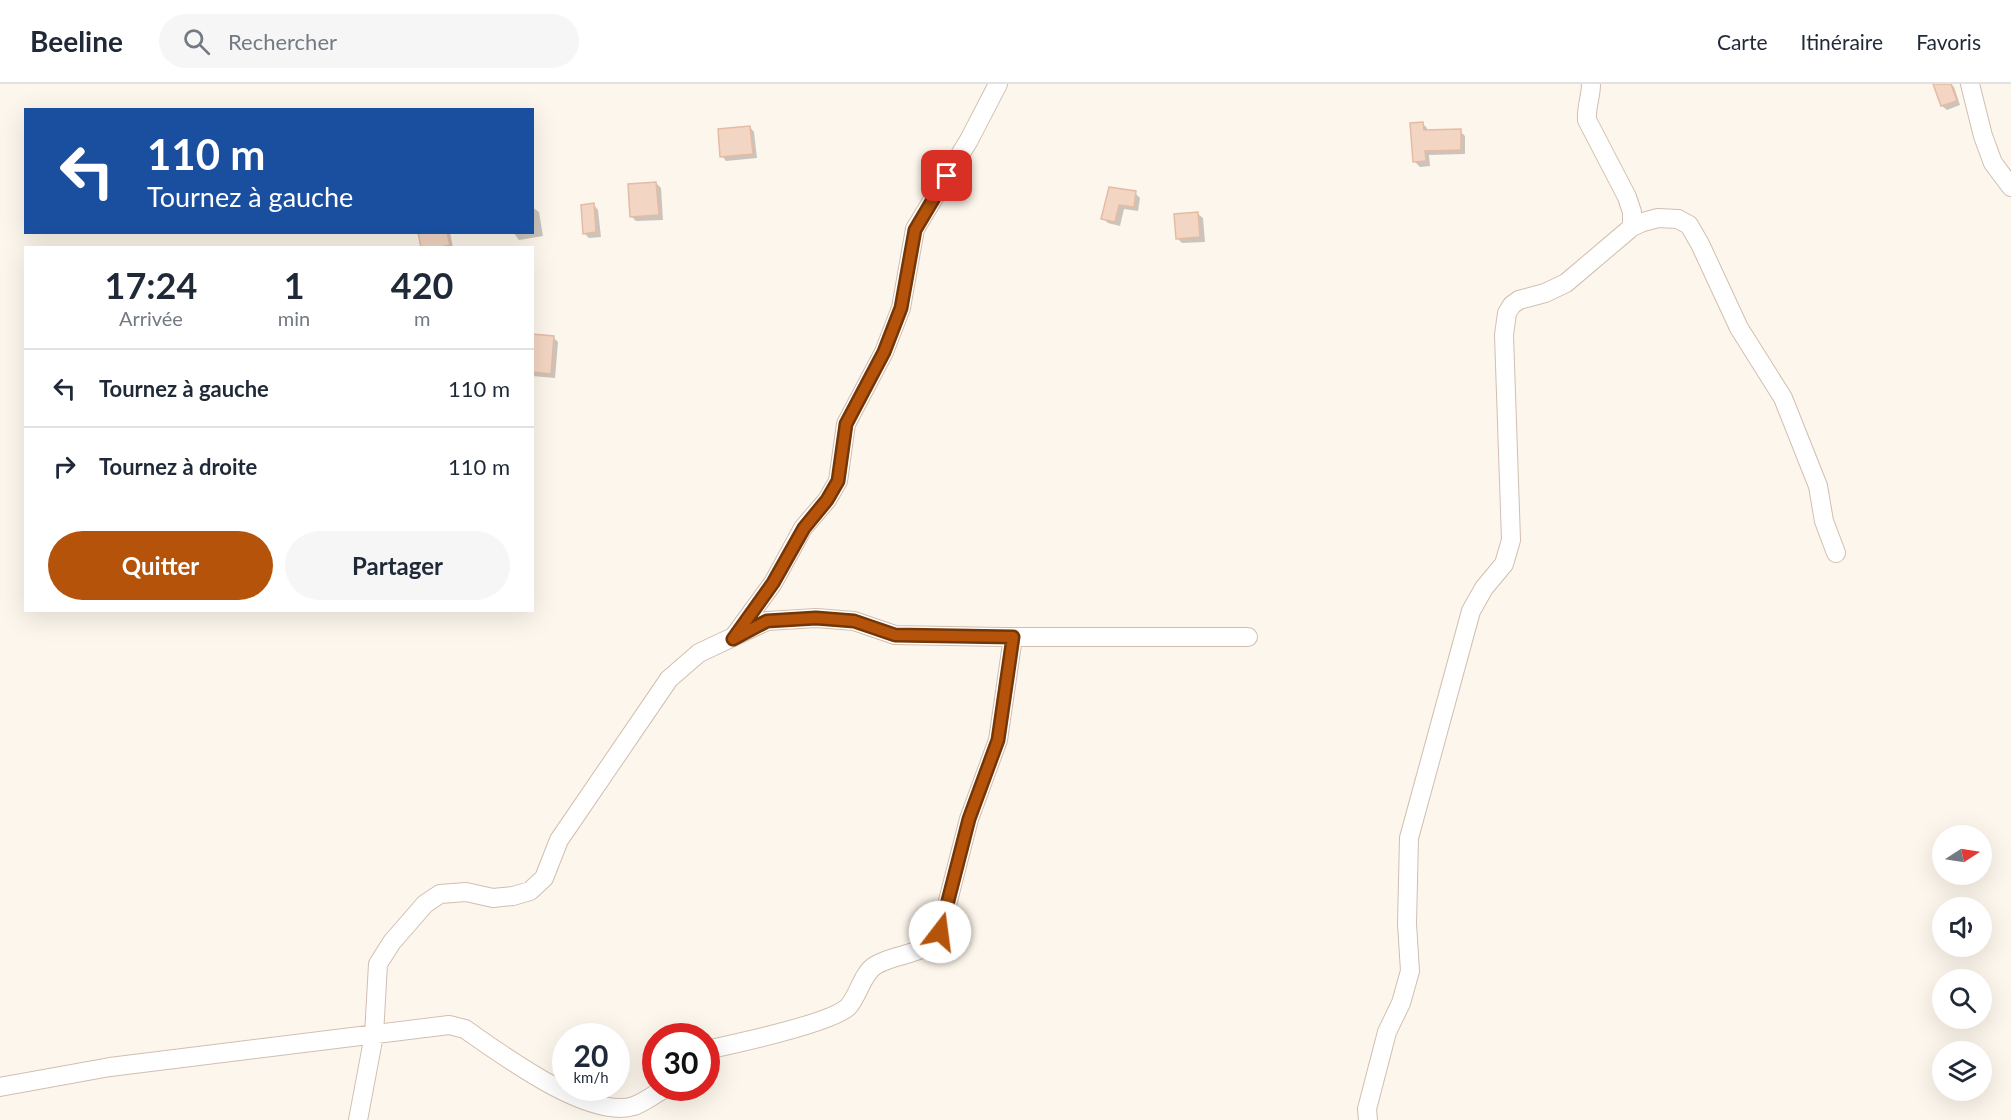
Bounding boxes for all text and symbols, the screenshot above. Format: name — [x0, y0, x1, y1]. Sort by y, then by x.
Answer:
search box — [159, 14, 579, 68]
text: Beeline — [30, 24, 123, 58]
icon: search — [180, 25, 213, 58]
text: Rechercher — [228, 28, 337, 55]
text: Carte — [1717, 29, 1768, 54]
text: Itinéraire — [1801, 29, 1883, 54]
text: Favoris — [1916, 29, 1981, 54]
text: 110 m — [147, 129, 265, 179]
icon: left — [48, 132, 126, 210]
pin — [921, 150, 972, 201]
icon: arrive — [930, 159, 963, 192]
text: Tournez à gauche — [147, 180, 353, 213]
text: 17:24 — [105, 263, 197, 307]
text: 1 — [284, 263, 305, 307]
text: 420 — [391, 263, 453, 307]
text: Arrivée — [119, 306, 183, 330]
text: min — [278, 306, 310, 330]
text: m — [414, 306, 430, 330]
icon: left — [48, 372, 81, 405]
text: Tournez à gauche — [99, 375, 269, 402]
text: 110 m — [448, 375, 510, 402]
icon: right — [48, 450, 81, 483]
text: Tournez à droite — [99, 453, 257, 480]
text: 110 m — [448, 453, 510, 480]
button: Quitter — [48, 531, 273, 600]
button: Partager — [285, 531, 510, 600]
north arrow — [1932, 825, 1992, 885]
map controls — [1932, 825, 1992, 1101]
button: sound — [1932, 897, 1992, 957]
position arrow — [908, 900, 972, 964]
button: search — [1932, 969, 1992, 1029]
speed limit sign: 30 — [642, 1023, 720, 1101]
text: 20 — [574, 1037, 608, 1073]
button: layers — [1932, 1041, 1992, 1101]
text: km/h — [573, 1068, 609, 1086]

